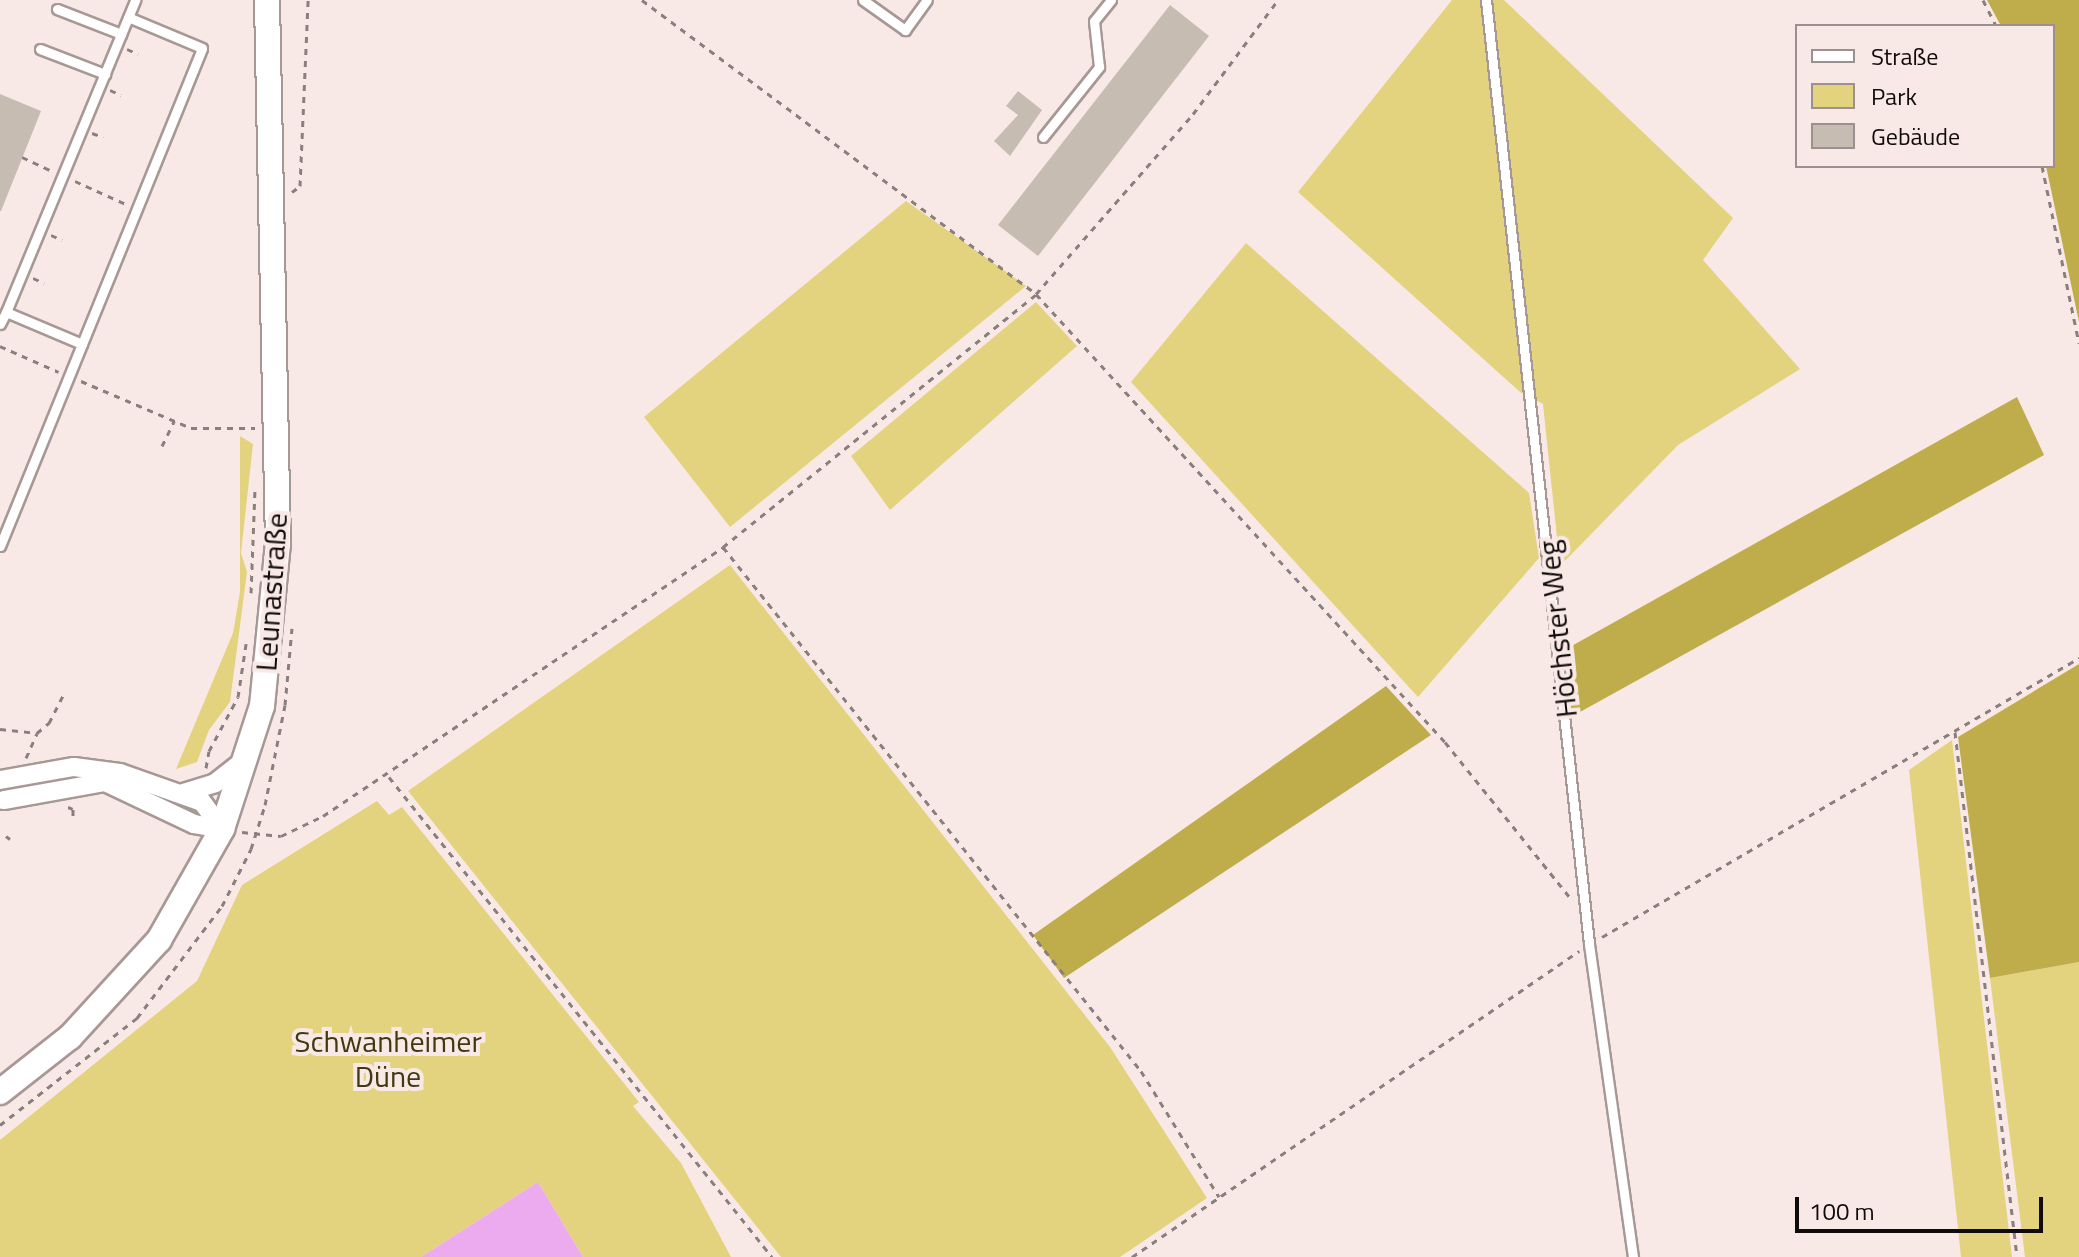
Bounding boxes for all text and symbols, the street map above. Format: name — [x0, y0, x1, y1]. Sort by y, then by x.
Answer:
legend — [1795, 24, 2055, 168]
text: Straße — [1871, 38, 1938, 74]
text: Park — [1871, 78, 1917, 114]
text: Gebäude — [1871, 118, 1960, 154]
street label: Leunastraße — [248, 512, 294, 672]
street label: Höchster Weg — [1530, 538, 1584, 720]
park label: Schwanheimer Düne — [294, 1023, 482, 1094]
scale bar — [1799, 1181, 2047, 1231]
text: 100 m — [1809, 1193, 1875, 1229]

